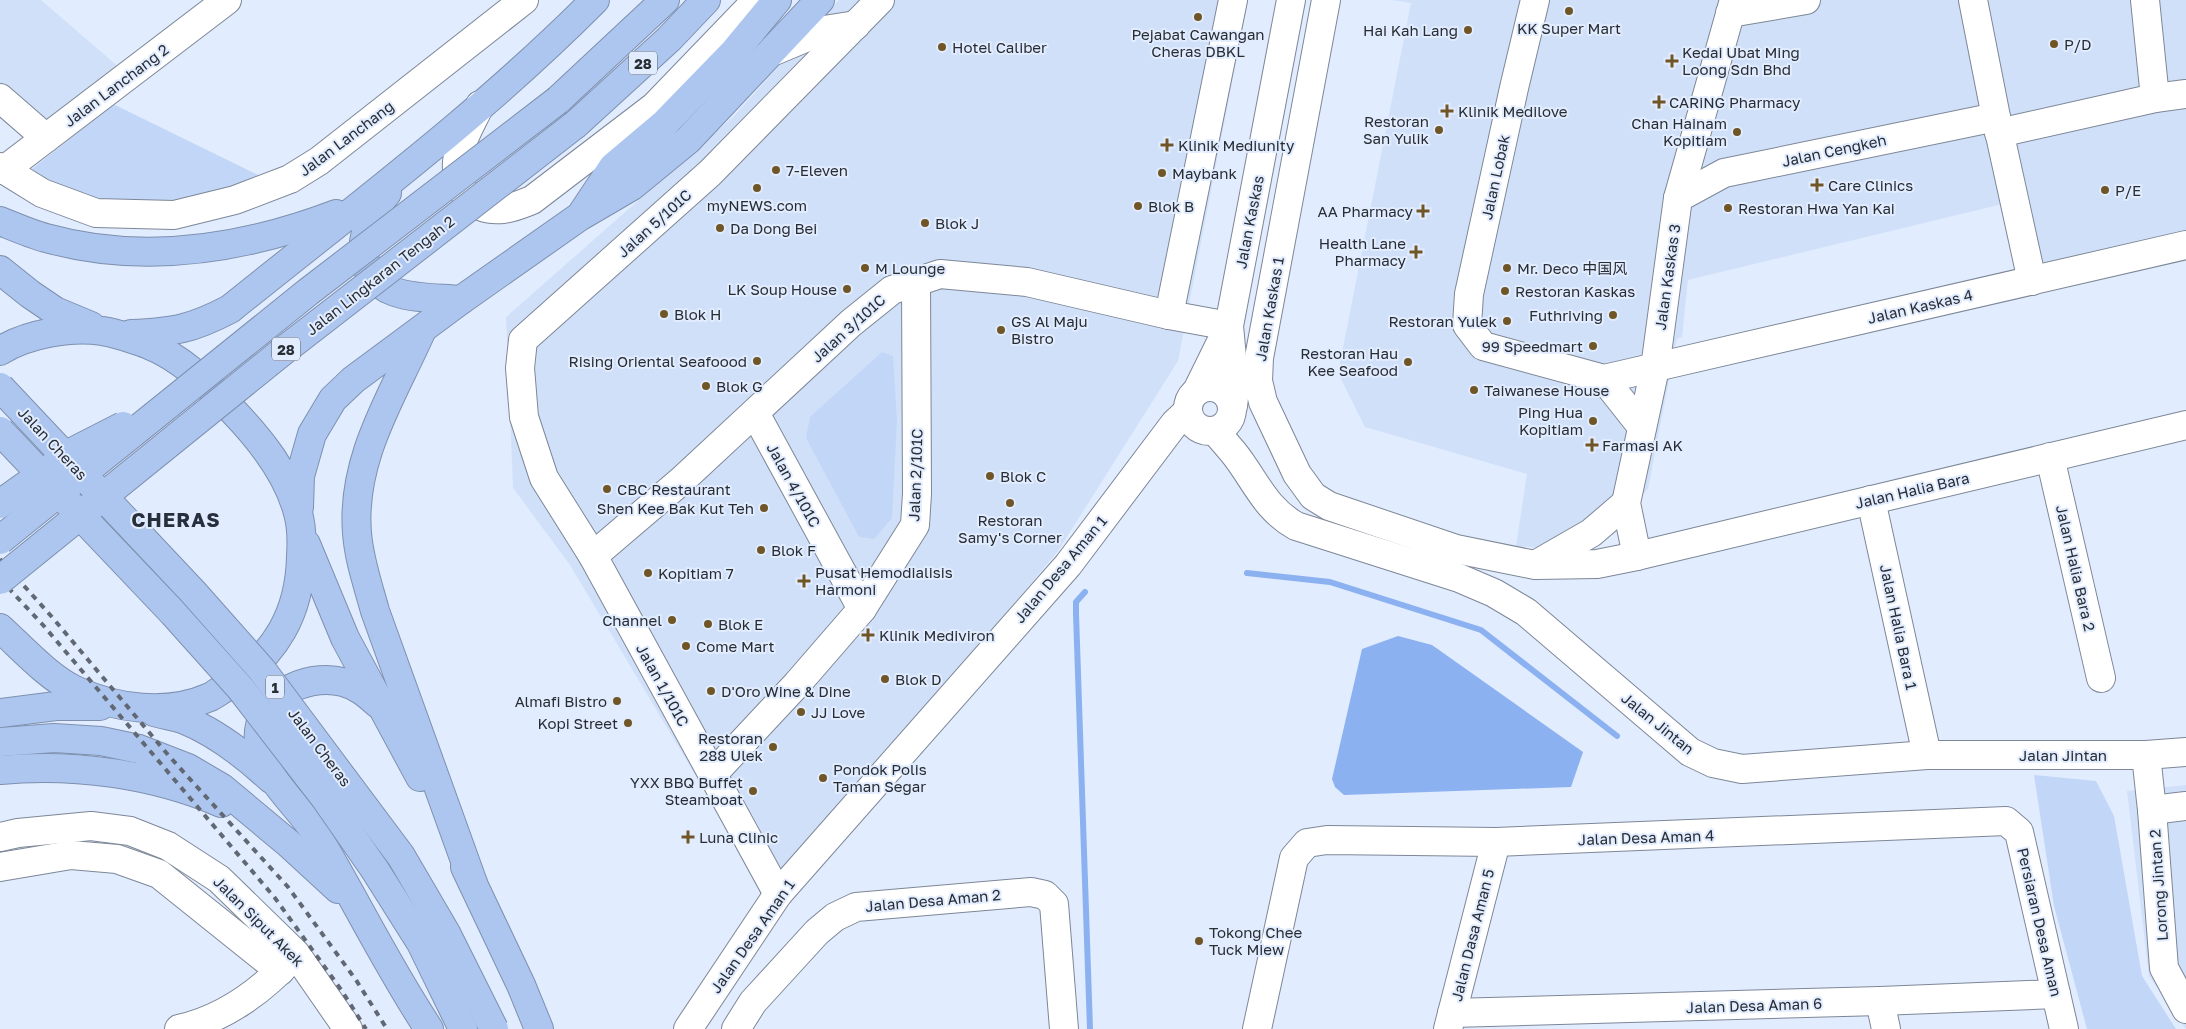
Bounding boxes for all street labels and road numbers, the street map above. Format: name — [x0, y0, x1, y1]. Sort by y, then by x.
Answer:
street label: Jalan Lanchang 2 — [60, 40, 172, 130]
road number: 28 — [629, 52, 657, 74]
street label: Jalan Lanchang — [295, 97, 397, 179]
street label: Jalan Cengkeh — [1780, 130, 1888, 170]
street label: Jalan Lobak — [1477, 132, 1513, 221]
street label: Jalan Kaskas — [1231, 174, 1267, 270]
street label: Jalan 5/101C — [613, 185, 695, 261]
street label: Jalan Lingkaran Tengah 2 — [302, 211, 458, 339]
street label: Jalan Kaskas 3 — [1651, 223, 1683, 331]
street label: Jalan Kaskas 1 — [1251, 256, 1287, 362]
street label: Jalan Kaskas 4 — [1866, 285, 1974, 327]
street label: Jalan 3/101C — [807, 290, 889, 366]
road number: 28 — [272, 338, 300, 360]
street label: Jalan Cheras — [15, 403, 91, 483]
street label: Jalan 2/101C — [904, 428, 926, 522]
street label: Jalan 4/101C — [763, 440, 825, 530]
street label: Jalan Halia Bara — [1853, 468, 1971, 512]
street label: Jalan Halia Bara 2 — [2053, 503, 2099, 633]
street label: Jalan Desa Aman 1 — [1010, 512, 1110, 626]
street label: Jalan Halia Bara 1 — [1877, 563, 1921, 691]
street label: Jalan 1/101C — [633, 641, 693, 729]
road number: 1 — [266, 676, 284, 699]
street label: Jalan Jintan — [1618, 688, 1698, 758]
street label: Jalan Cheras — [285, 704, 355, 790]
street label: Jalan Jintan — [2019, 746, 2107, 764]
street label: Jalan Desa Aman 4 — [1578, 826, 1714, 848]
street label: Lorong Jintan 2 — [2145, 829, 2171, 941]
street label: Persiaran Desa Aman — [2014, 846, 2066, 998]
street label: Jalan Dasa Aman 5 — [1447, 867, 1497, 1003]
street label: Jalan Siput Akek — [210, 872, 308, 970]
street label: Jalan Desa Aman 1 — [706, 876, 798, 996]
street label: Jalan Desa Aman 2 — [865, 885, 1001, 915]
street label: Jalan Desa Aman 6 — [1686, 994, 1822, 1016]

